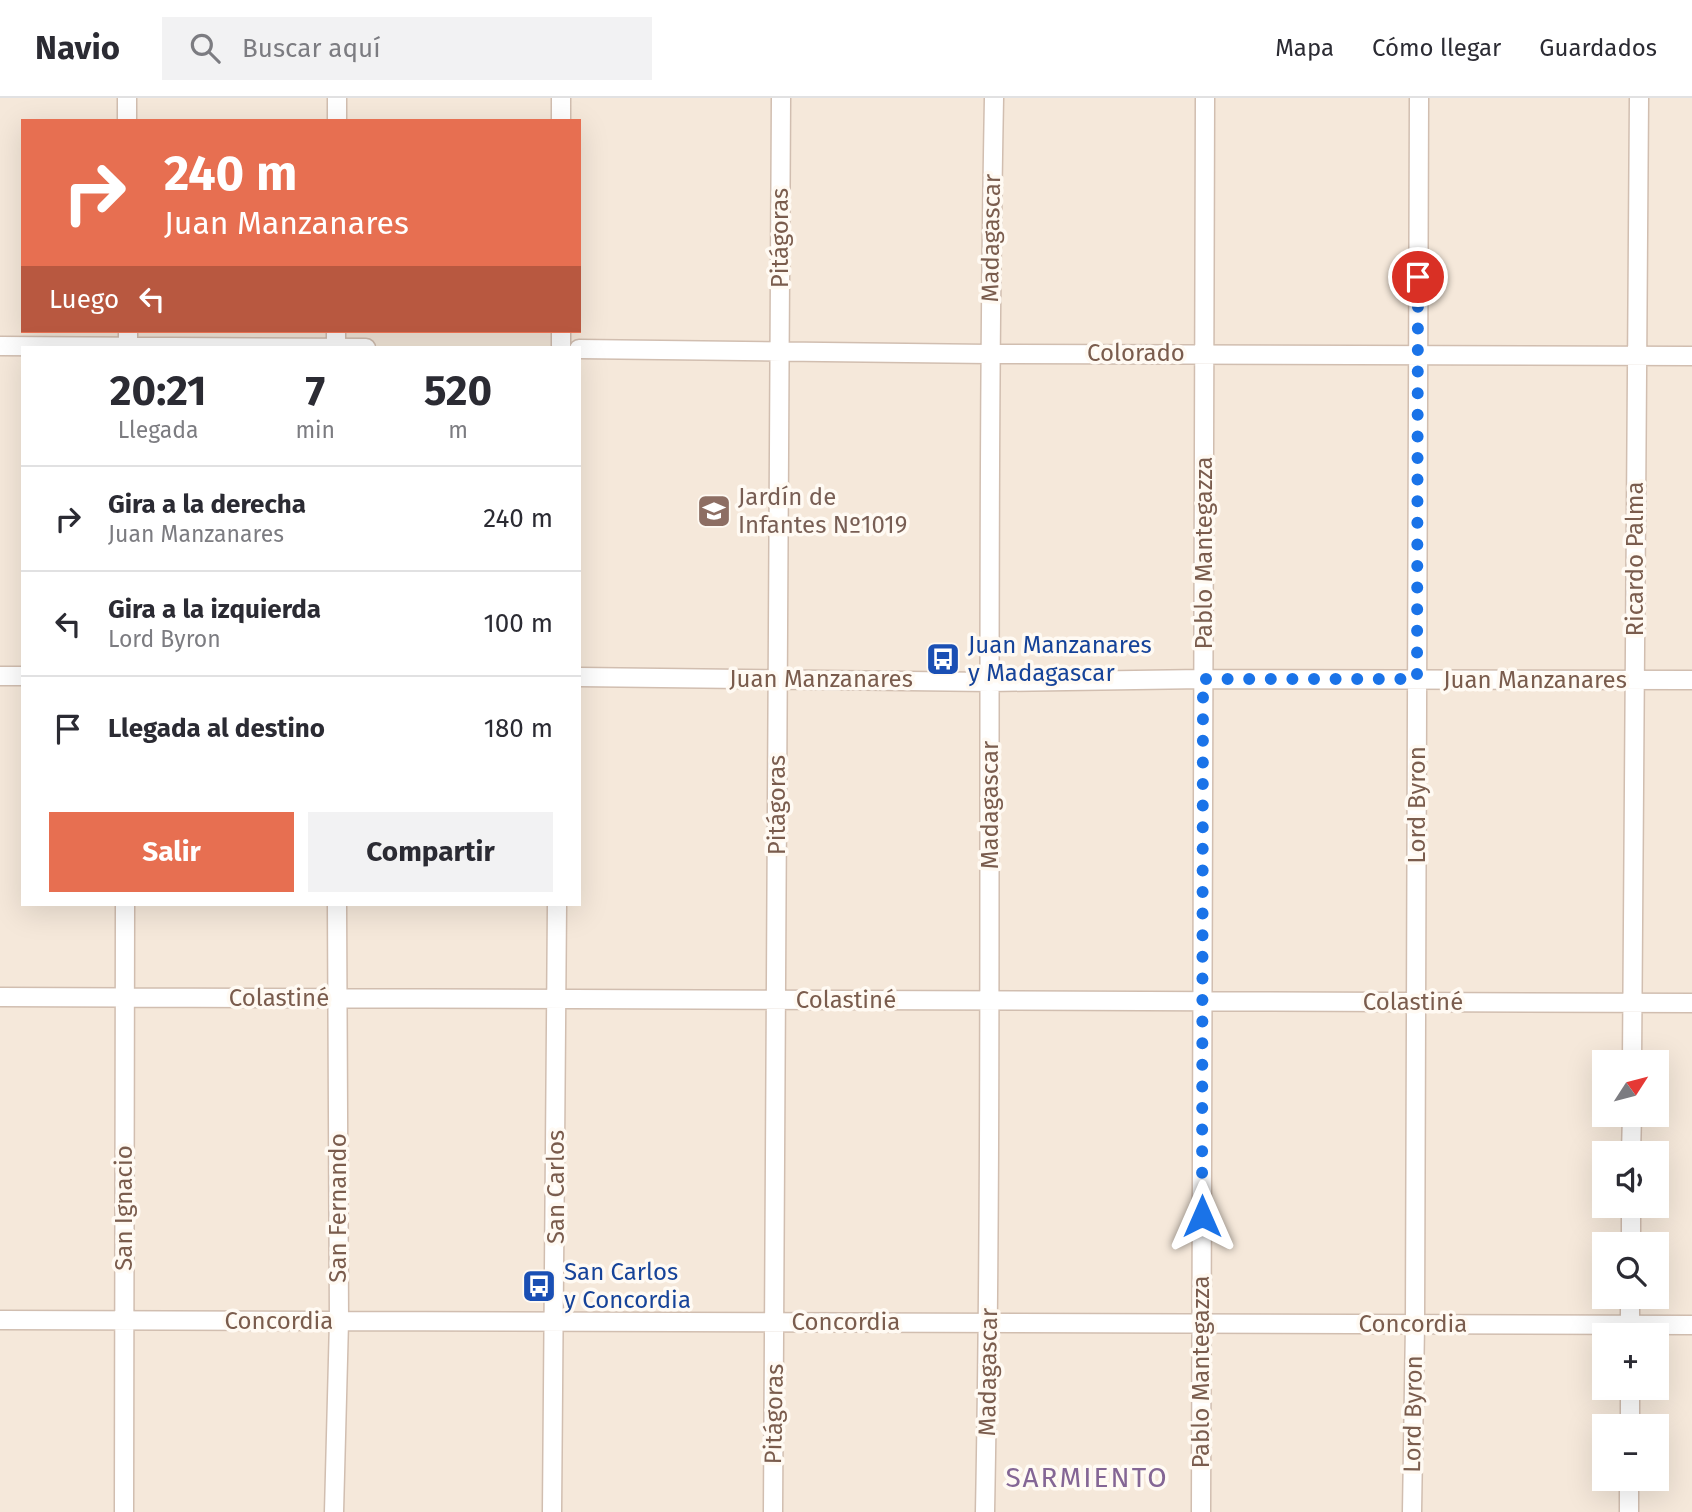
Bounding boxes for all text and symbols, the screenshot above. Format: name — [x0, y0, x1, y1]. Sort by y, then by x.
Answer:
search box — [162, 17, 652, 80]
text: Navio — [35, 28, 120, 68]
icon: search — [186, 29, 224, 67]
text: Buscar aquí — [242, 33, 380, 64]
text: Mapa — [1275, 34, 1334, 62]
text: Cómo llegar — [1372, 34, 1501, 62]
text: Guardados — [1539, 34, 1657, 62]
text: 240 m — [164, 144, 297, 203]
icon: right — [49, 147, 140, 238]
street label: Madagascar — [976, 173, 1006, 302]
street label: Pitágoras — [766, 188, 794, 288]
text: Juan Manzanares — [164, 204, 409, 242]
pin — [1388, 247, 1448, 307]
icon: arrive — [1399, 258, 1437, 296]
icon: left — [133, 280, 171, 318]
text: Luego — [49, 284, 119, 315]
street label: Colorado — [1087, 339, 1185, 367]
text: 20:21 — [110, 366, 207, 416]
text: 7 — [305, 366, 325, 416]
text: 520 — [424, 366, 492, 416]
text: Llegada — [118, 416, 199, 444]
text: min — [295, 416, 335, 444]
text: m — [448, 416, 468, 444]
street label: Pablo Mantegazza — [1190, 456, 1218, 650]
street label: Ricardo Palma — [1621, 482, 1649, 636]
place label: Jardín de Infantes Nº1019 — [738, 483, 907, 539]
text: Gira a la derecha — [108, 489, 306, 520]
school or university icon: Jardín de Infantes Nº1019 — [695, 492, 733, 530]
icon: right — [49, 500, 87, 538]
text: 240 m — [483, 503, 553, 534]
text: Juan Manzanares — [108, 520, 284, 548]
text: Gira a la izquierda — [108, 594, 321, 625]
icon: left — [49, 605, 87, 643]
text: 100 m — [484, 608, 553, 639]
text: Lord Byron — [108, 625, 221, 653]
place label: Juan Manzanares y Madagascar — [968, 631, 1152, 687]
bus stop icon: Juan Manzanares y Madagascar — [924, 640, 962, 678]
street label: Juan Manzanares — [729, 665, 913, 693]
street label: Juan Manzanares — [1443, 666, 1627, 694]
icon: arrive — [49, 710, 87, 748]
text: Llegada al destino — [108, 713, 325, 744]
text: 180 m — [484, 713, 553, 744]
street label: Madagascar — [976, 740, 1004, 869]
street label: Lord Byron — [1403, 746, 1431, 864]
street label: Pitágoras — [763, 755, 791, 855]
button: Salir — [49, 812, 294, 892]
button: Compartir — [308, 812, 553, 892]
street label: Colastiné — [229, 984, 329, 1012]
street label: Colastiné — [796, 986, 896, 1014]
street label: Colastiné — [1363, 988, 1463, 1016]
north arrow — [1592, 1050, 1670, 1127]
map controls — [1592, 1050, 1669, 1491]
street label: San Carlos — [542, 1130, 570, 1244]
street label: San Fernando — [324, 1133, 352, 1283]
button: sound — [1592, 1141, 1669, 1218]
street label: San Ignacio — [110, 1145, 138, 1271]
position arrow — [1165, 1179, 1239, 1253]
button: search — [1592, 1232, 1669, 1309]
place label: San Carlos y Concordia — [564, 1258, 691, 1314]
bus stop icon: San Carlos y Concordia — [520, 1267, 558, 1305]
street label: Pablo Mantegazza — [1187, 1275, 1215, 1469]
street label: Concordia — [225, 1307, 333, 1335]
street label: Madagascar — [973, 1307, 1003, 1436]
street label: Concordia — [792, 1308, 900, 1336]
street label: Concordia — [1359, 1310, 1467, 1338]
button: + — [1592, 1323, 1669, 1400]
street label: Lord Byron — [1398, 1355, 1428, 1473]
street label: Pitágoras — [759, 1363, 789, 1465]
button: − — [1592, 1414, 1669, 1491]
district label: SARMIENTO — [1005, 1461, 1169, 1494]

